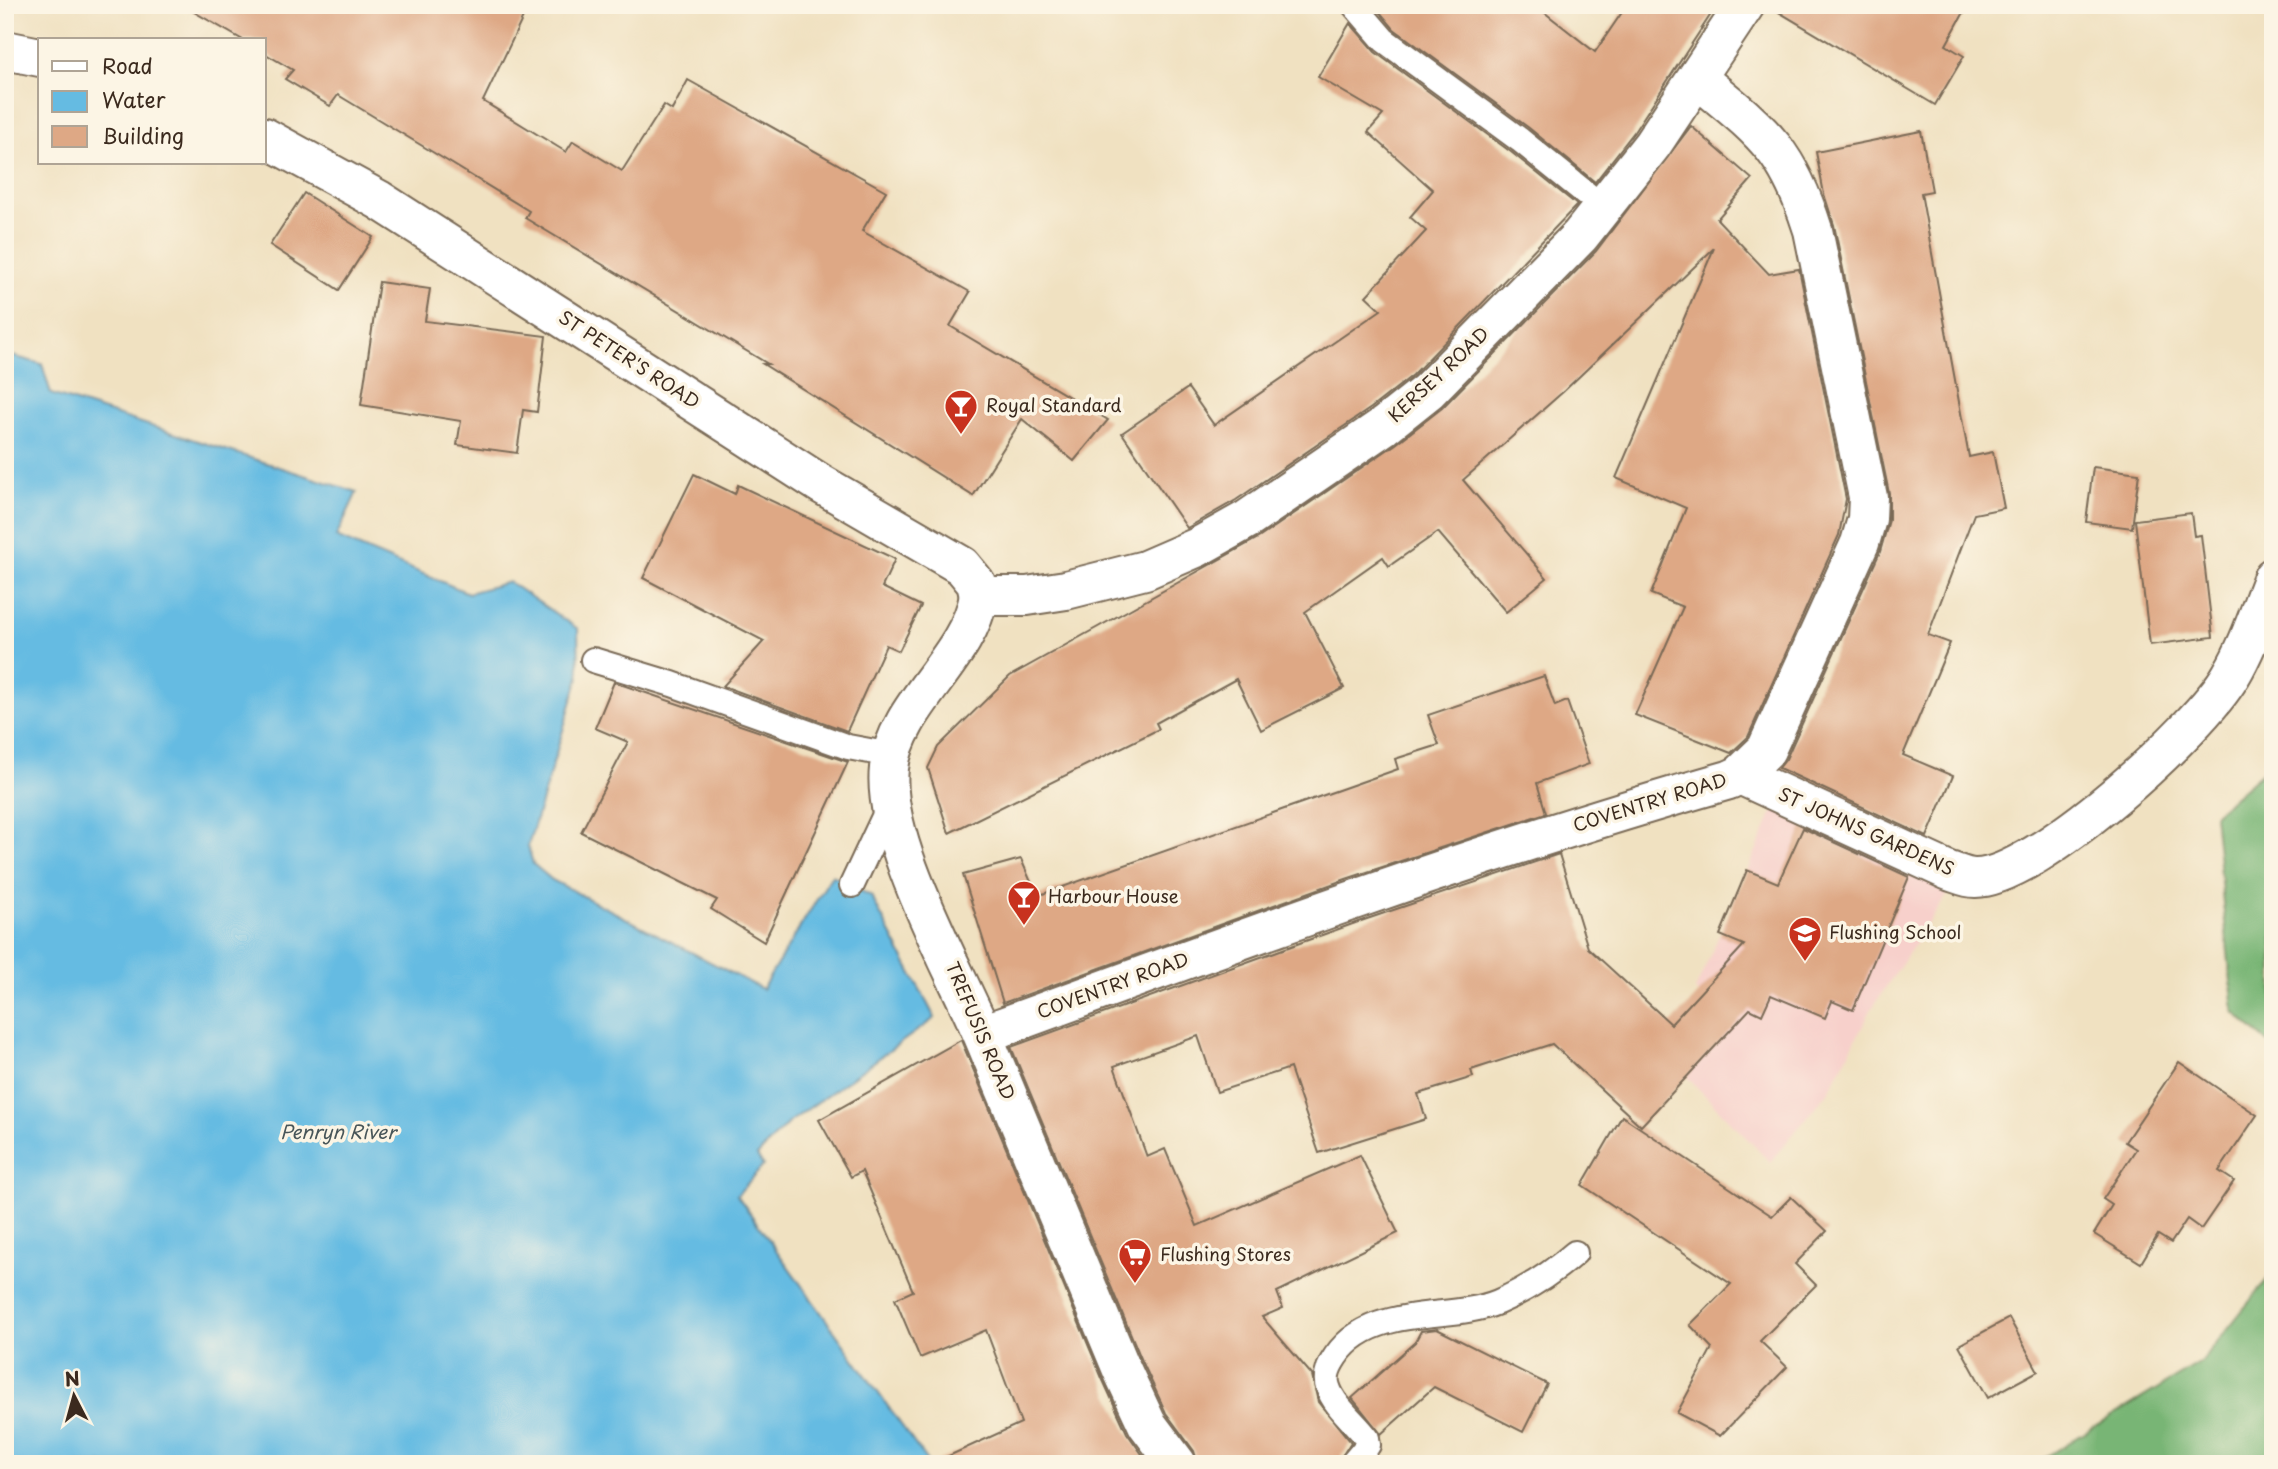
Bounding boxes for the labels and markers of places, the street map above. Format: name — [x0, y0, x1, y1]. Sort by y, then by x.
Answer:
bar icon: Royal Standard — [942, 387, 980, 436]
place label: Royal Standard — [986, 391, 1122, 418]
bar icon: Harbour House — [1005, 878, 1043, 927]
place label: Harbour House — [1048, 882, 1179, 909]
school or university icon: Flushing School — [1786, 914, 1824, 963]
place label: Flushing School — [1829, 918, 1961, 945]
supermarket icon: Flushing Stores — [1116, 1236, 1154, 1285]
place label: Flushing Stores — [1160, 1240, 1291, 1267]

